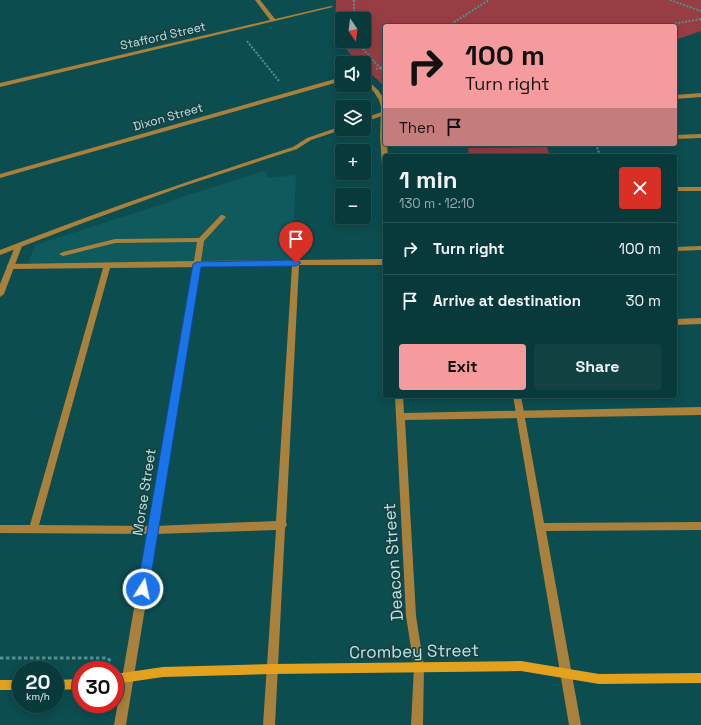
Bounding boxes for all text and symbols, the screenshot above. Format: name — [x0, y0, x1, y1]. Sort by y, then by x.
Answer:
north arrow — [335, 12, 371, 48]
map controls — [335, 12, 371, 224]
street label: Stafford Street — [119, 18, 207, 54]
text: 100 m — [465, 37, 545, 73]
icon: right — [399, 40, 451, 92]
button: sound — [335, 56, 371, 92]
text: Turn right — [465, 72, 549, 95]
street label: Dixon Street — [131, 99, 205, 135]
button: layers — [335, 100, 371, 136]
icon: arrive — [443, 116, 465, 138]
text: Then — [399, 118, 435, 137]
button: + — [335, 144, 371, 180]
text: 1 min — [399, 164, 458, 195]
button: close — [619, 167, 661, 209]
button: − — [335, 188, 371, 224]
text: 130 m · 12:10 — [399, 195, 475, 212]
pin — [279, 222, 313, 263]
icon: arrive — [285, 228, 307, 250]
icon: right — [399, 238, 421, 260]
text: Turn right — [433, 239, 504, 258]
text: 100 m — [619, 239, 661, 258]
icon: arrive — [399, 290, 421, 312]
text: Arrive at destination — [433, 291, 581, 310]
text: 30 m — [626, 291, 661, 310]
button: Exit — [399, 344, 526, 390]
button: Share — [534, 344, 661, 390]
street label: Morse Street — [128, 447, 160, 537]
street label: Deacon Street — [378, 502, 408, 622]
position arrow — [122, 568, 164, 610]
street label: Crombey Street — [349, 639, 479, 663]
speed limit sign: 30 — [72, 661, 124, 713]
text: 20 — [26, 669, 50, 695]
text: km/h — [26, 690, 50, 703]

